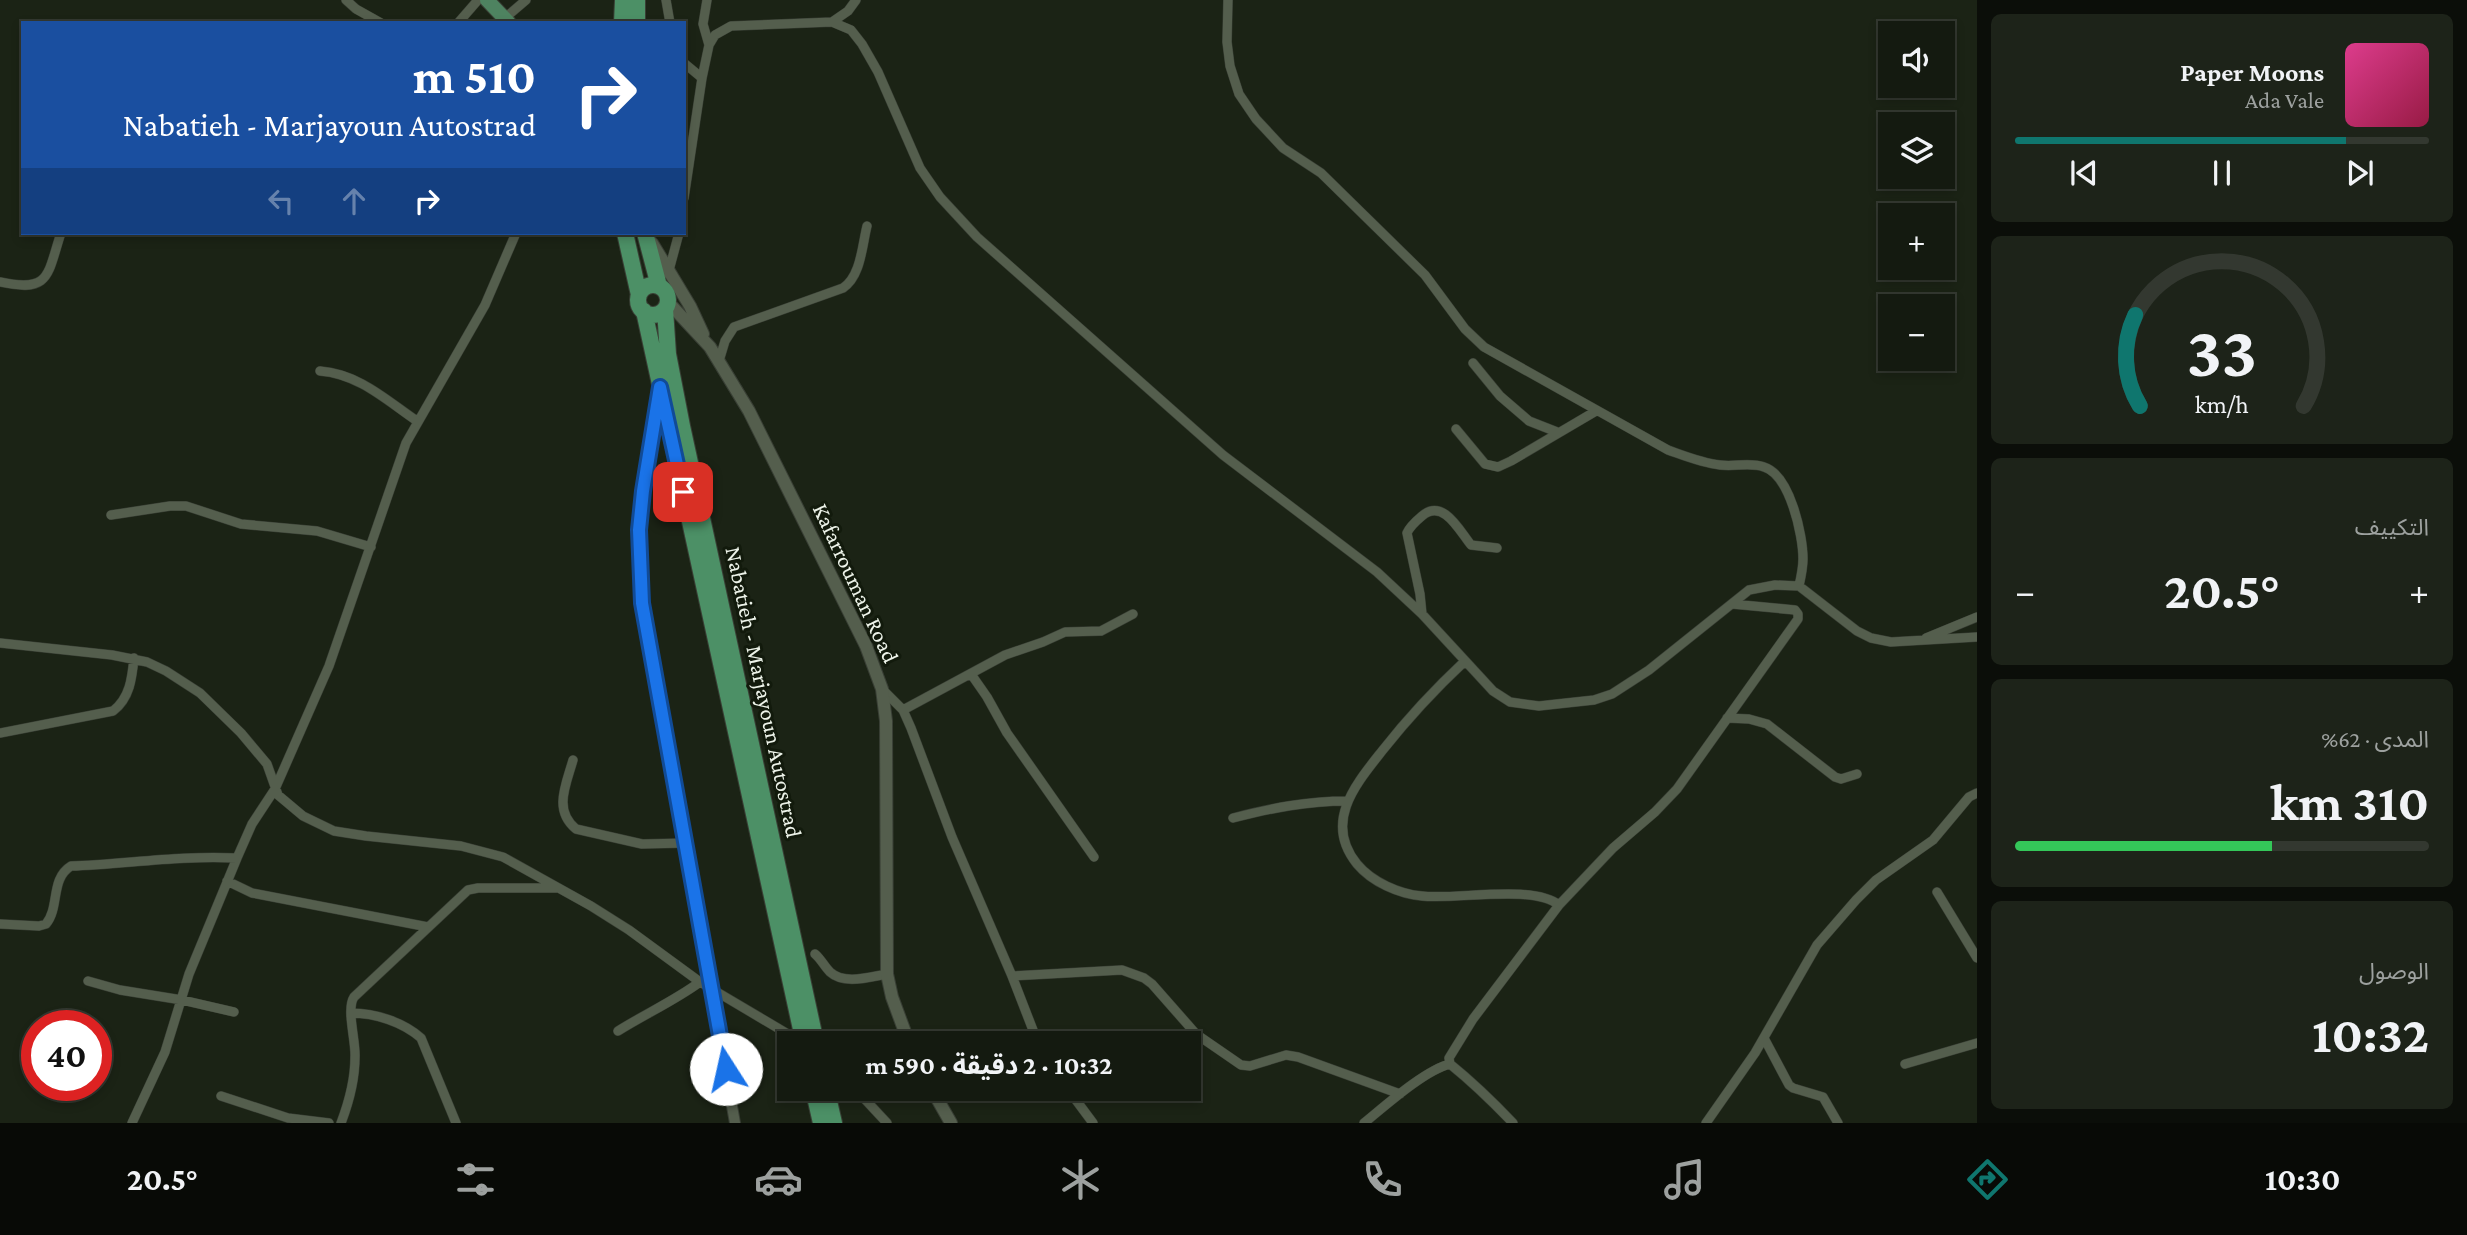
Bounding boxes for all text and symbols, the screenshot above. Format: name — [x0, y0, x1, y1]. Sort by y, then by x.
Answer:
map controls — [1878, 21, 1955, 371]
button: sound — [1878, 21, 1955, 98]
text: 510 m — [413, 49, 536, 104]
icon: right — [560, 49, 651, 140]
text: Paper Moons — [2180, 58, 2324, 87]
text: Ada Vale — [2245, 87, 2324, 113]
text: Nabatieh - Marjayoun Autostrad — [123, 107, 536, 143]
button: layers — [1878, 112, 1955, 189]
icon: previous — [2065, 154, 2103, 192]
icon: pause — [2203, 154, 2241, 192]
icon: next — [2341, 154, 2379, 192]
icon: left — [262, 182, 300, 220]
icon: ahead — [335, 182, 373, 220]
icon: right — [408, 182, 446, 220]
button: + — [1878, 203, 1955, 280]
button: − — [1878, 294, 1955, 371]
text: 33 — [2187, 311, 2257, 392]
text: km/h — [2195, 390, 2249, 417]
pin — [653, 462, 713, 522]
icon: arrive — [664, 473, 702, 511]
street label: Kafarrouman Road — [808, 499, 904, 667]
text: التكييف — [2355, 514, 2429, 540]
street label: Nabatieh - Marjayoun Autostrad — [720, 544, 808, 840]
text: 20.5° — [2164, 561, 2280, 619]
text: − — [2015, 570, 2035, 612]
text: + — [2409, 570, 2429, 612]
text: المدى · 62% — [2321, 726, 2429, 752]
text: 310 km — [2270, 773, 2429, 831]
text: الوصول — [2359, 958, 2429, 984]
text: 10:32 — [2312, 1005, 2429, 1063]
speed limit sign: 40 — [21, 1010, 112, 1101]
position arrow — [689, 1032, 763, 1106]
text: 10:32 · 2 دقيقة · 590 m — [866, 1051, 1112, 1080]
icon: filters — [451, 1155, 500, 1204]
icon: car — [754, 1155, 803, 1204]
icon: climate — [1056, 1155, 1105, 1204]
icon: phone — [1358, 1155, 1407, 1204]
icon: music — [1660, 1155, 1709, 1204]
icon: directions — [1963, 1155, 2012, 1204]
text: 20.5° — [127, 1161, 198, 1197]
text: 10:30 — [2265, 1161, 2340, 1197]

